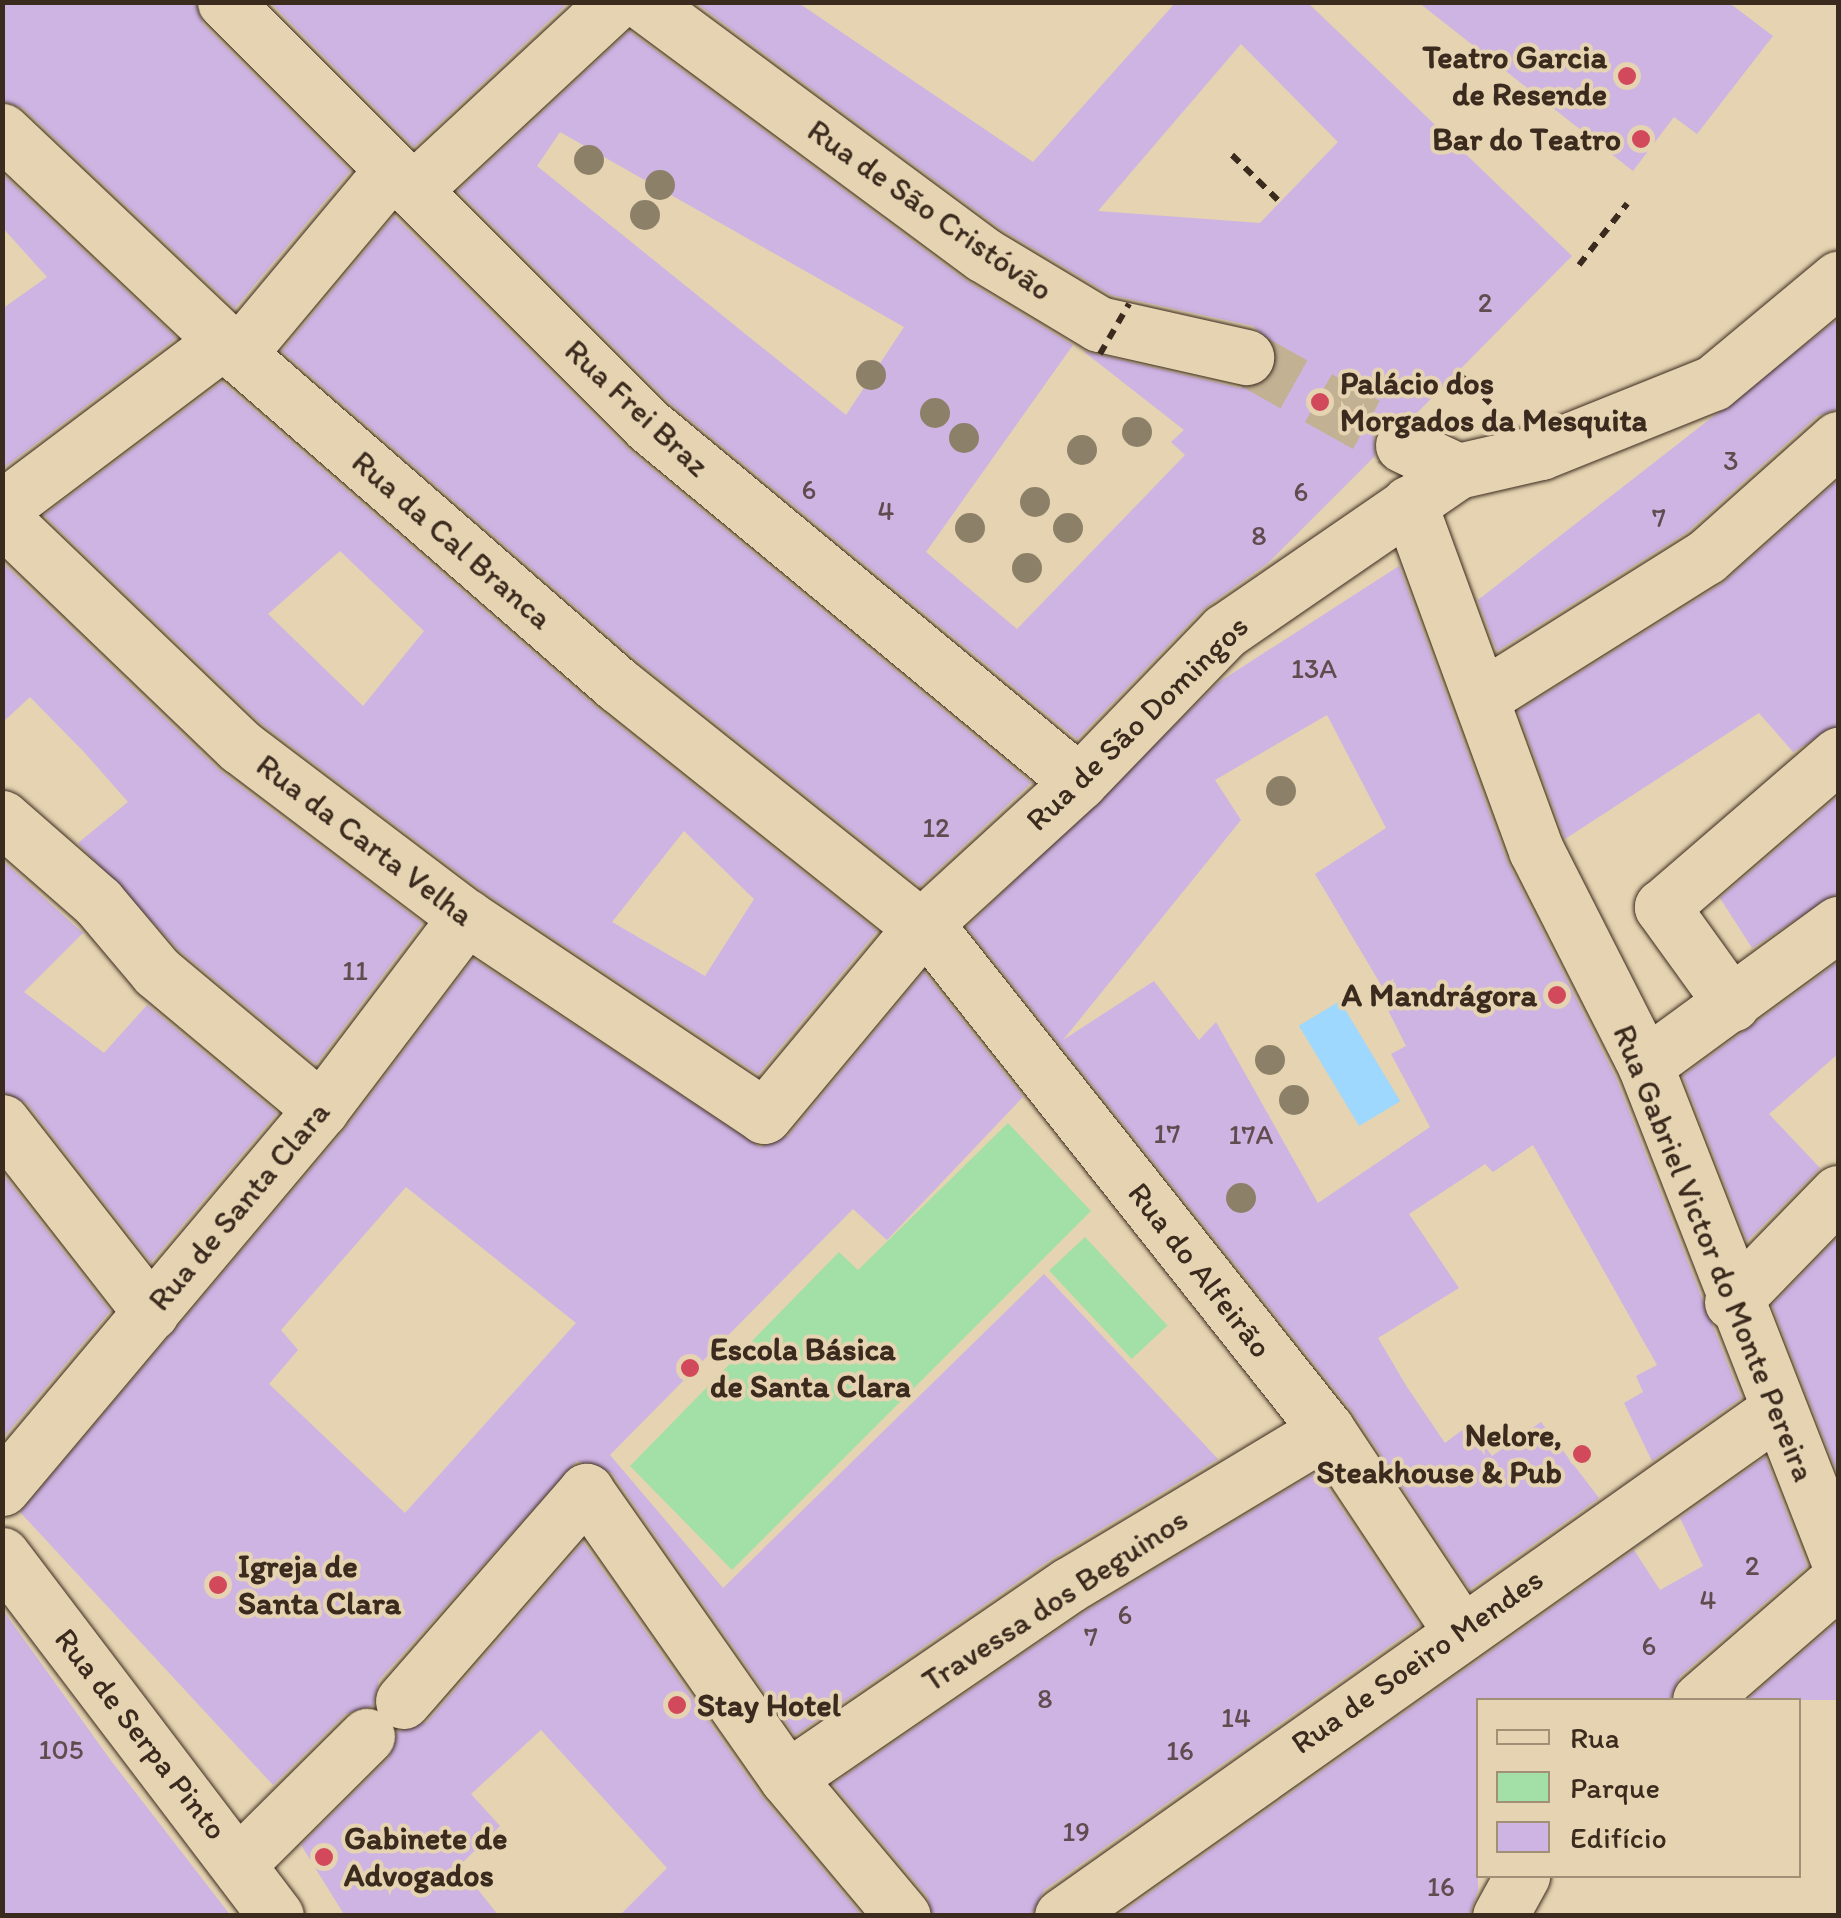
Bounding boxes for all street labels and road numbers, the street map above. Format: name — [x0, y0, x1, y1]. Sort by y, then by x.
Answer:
street label: Rua de São Cristóvão — [800, 111, 1060, 309]
street label: Rua Frei Braz — [557, 331, 717, 485]
street label: Rua da Cal Branca — [344, 443, 560, 637]
street label: Rua de São Domingos — [1018, 607, 1256, 839]
street label: Rua da Carta Velha — [249, 746, 481, 934]
street label: Rua Gabriel Victor do Monte Pereira — [1604, 1019, 1824, 1487]
street label: Rua de Santa Clara — [140, 1093, 338, 1319]
street label: Rua do Alfeirão — [1120, 1175, 1280, 1365]
street label: Travessa dos Beguinos — [915, 1500, 1195, 1700]
street label: Rua de Soeiro Mendes — [1283, 1559, 1551, 1763]
street label: Rua de Serpa Pinto — [47, 1621, 235, 1847]

